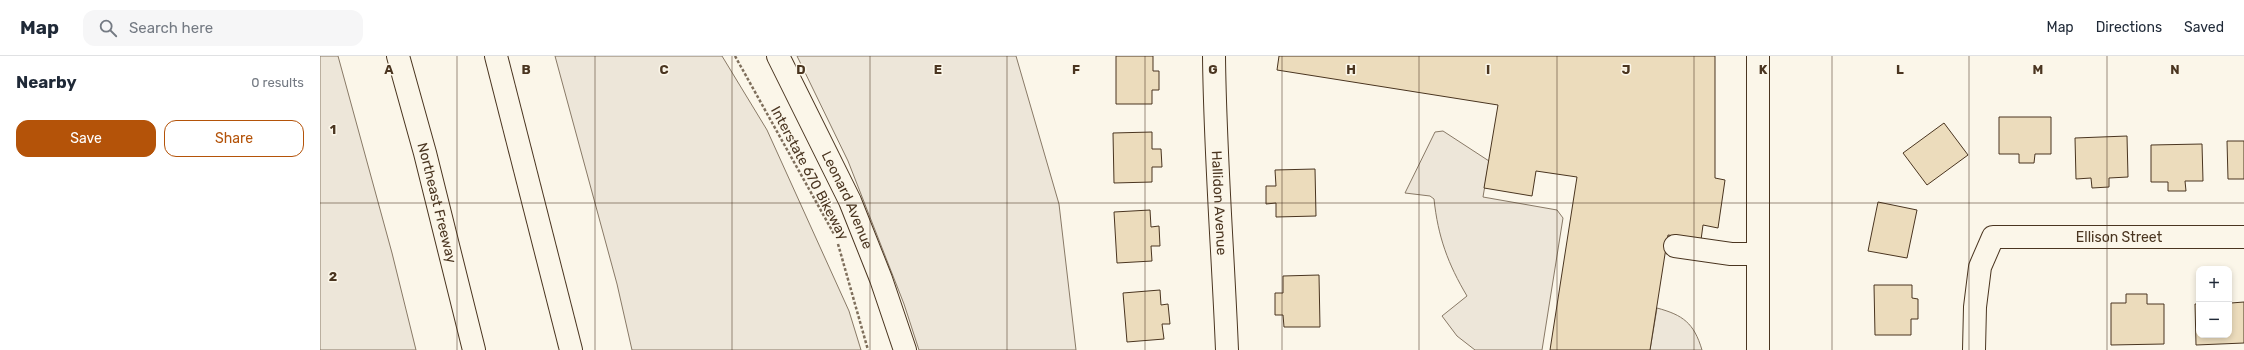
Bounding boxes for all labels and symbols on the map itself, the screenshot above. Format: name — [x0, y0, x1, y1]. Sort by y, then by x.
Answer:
text: A — [384, 62, 394, 77]
text: B — [521, 62, 531, 77]
text: C — [659, 62, 669, 77]
text: D — [796, 62, 806, 77]
text: E — [934, 62, 942, 77]
text: F — [1072, 62, 1080, 77]
text: G — [1208, 62, 1218, 77]
text: H — [1346, 62, 1356, 77]
text: I — [1486, 62, 1490, 77]
text: J — [1622, 62, 1630, 77]
text: K — [1759, 62, 1768, 77]
text: L — [1896, 62, 1904, 77]
text: M — [2033, 62, 2043, 77]
text: N — [2170, 62, 2180, 77]
street label: Interstate 670 Bikeway — [767, 103, 852, 243]
text: 1 — [330, 122, 336, 137]
street label: Northeast Freeway — [413, 141, 460, 265]
street label: Leonard Avenue — [818, 149, 876, 252]
street label: Hallidon Avenue — [1208, 150, 1230, 256]
street label: Ellison Street — [2076, 229, 2163, 246]
text: 2 — [329, 269, 337, 284]

